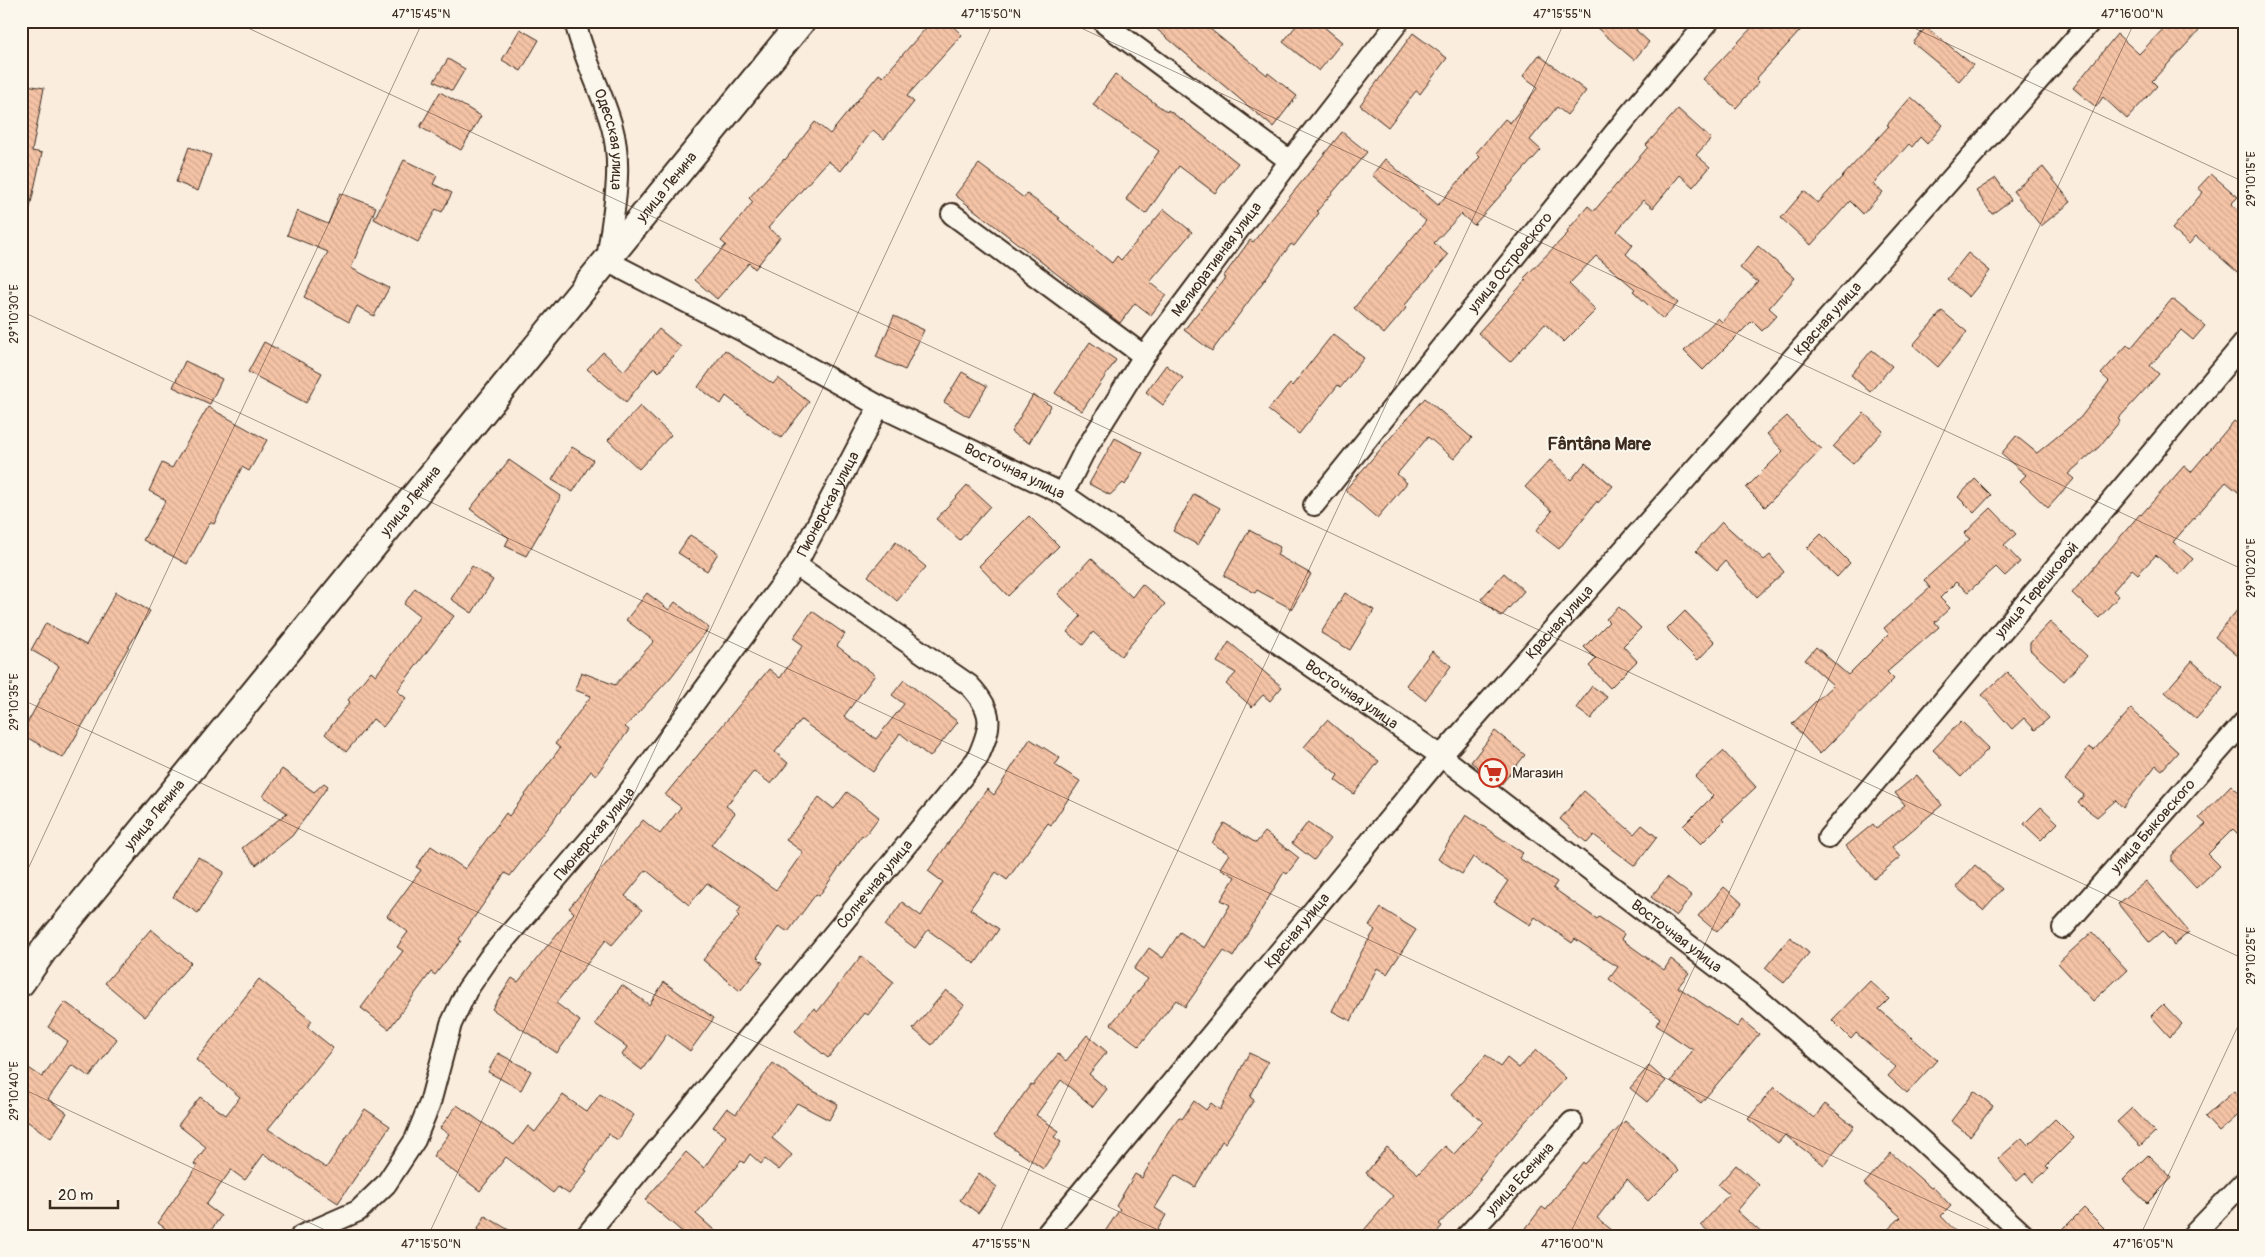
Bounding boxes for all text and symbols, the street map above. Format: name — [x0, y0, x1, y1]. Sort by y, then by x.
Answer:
text: 47°15'45"N — [392, 7, 450, 22]
text: 47°15'50"N — [961, 7, 1021, 22]
text: 47°15'55"N — [1533, 7, 1591, 22]
text: 47°16'00"N — [2101, 7, 2163, 22]
street label: Одесская улица — [590, 86, 627, 191]
street label: улица Ленина — [631, 148, 701, 227]
text: 29°10'15"E — [2244, 151, 2259, 207]
street label: Мелиоративная улица — [1167, 198, 1266, 320]
street label: улица Островского — [1463, 208, 1556, 317]
street label: Красная улица — [1790, 278, 1865, 360]
text: 29°10'30"E — [7, 284, 22, 344]
district label: Fântâna Mare — [1547, 433, 1652, 456]
street label: Восточная улица — [961, 439, 1068, 503]
street label: Пионерская улица — [793, 448, 863, 559]
street label: улица Ленина — [375, 462, 445, 541]
street label: улица Терешковой — [1990, 538, 2082, 643]
text: 29°10'20"E — [2244, 538, 2259, 598]
street label: Красная улица — [1522, 581, 1597, 663]
street label: Восточная улица — [1301, 655, 1402, 733]
text: 29°10'35"E — [7, 673, 22, 731]
supermarket icon: Магазин — [1478, 758, 1508, 788]
place label: Магазин — [1512, 764, 1563, 783]
street label: улица Ленина — [119, 775, 189, 855]
street label: улица Быковского — [2106, 775, 2199, 878]
street label: Пионерская улица — [550, 783, 639, 884]
street label: Солнечная улица — [832, 836, 917, 933]
street label: Красная улица — [1260, 889, 1334, 972]
street label: Восточная улица — [1627, 895, 1726, 977]
text: 29°10'25"E — [2244, 927, 2259, 985]
text: 29°10'40"E — [7, 1061, 22, 1121]
street label: улица Есенина — [1481, 1138, 1558, 1220]
scale bar — [50, 1177, 118, 1209]
text: 20 m — [58, 1186, 93, 1205]
text: 47°15'50"N — [401, 1237, 461, 1252]
text: 47°15'55"N — [972, 1237, 1030, 1252]
text: 47°16'00"N — [1541, 1237, 1603, 1252]
text: 47°16'05"N — [2113, 1237, 2173, 1252]

